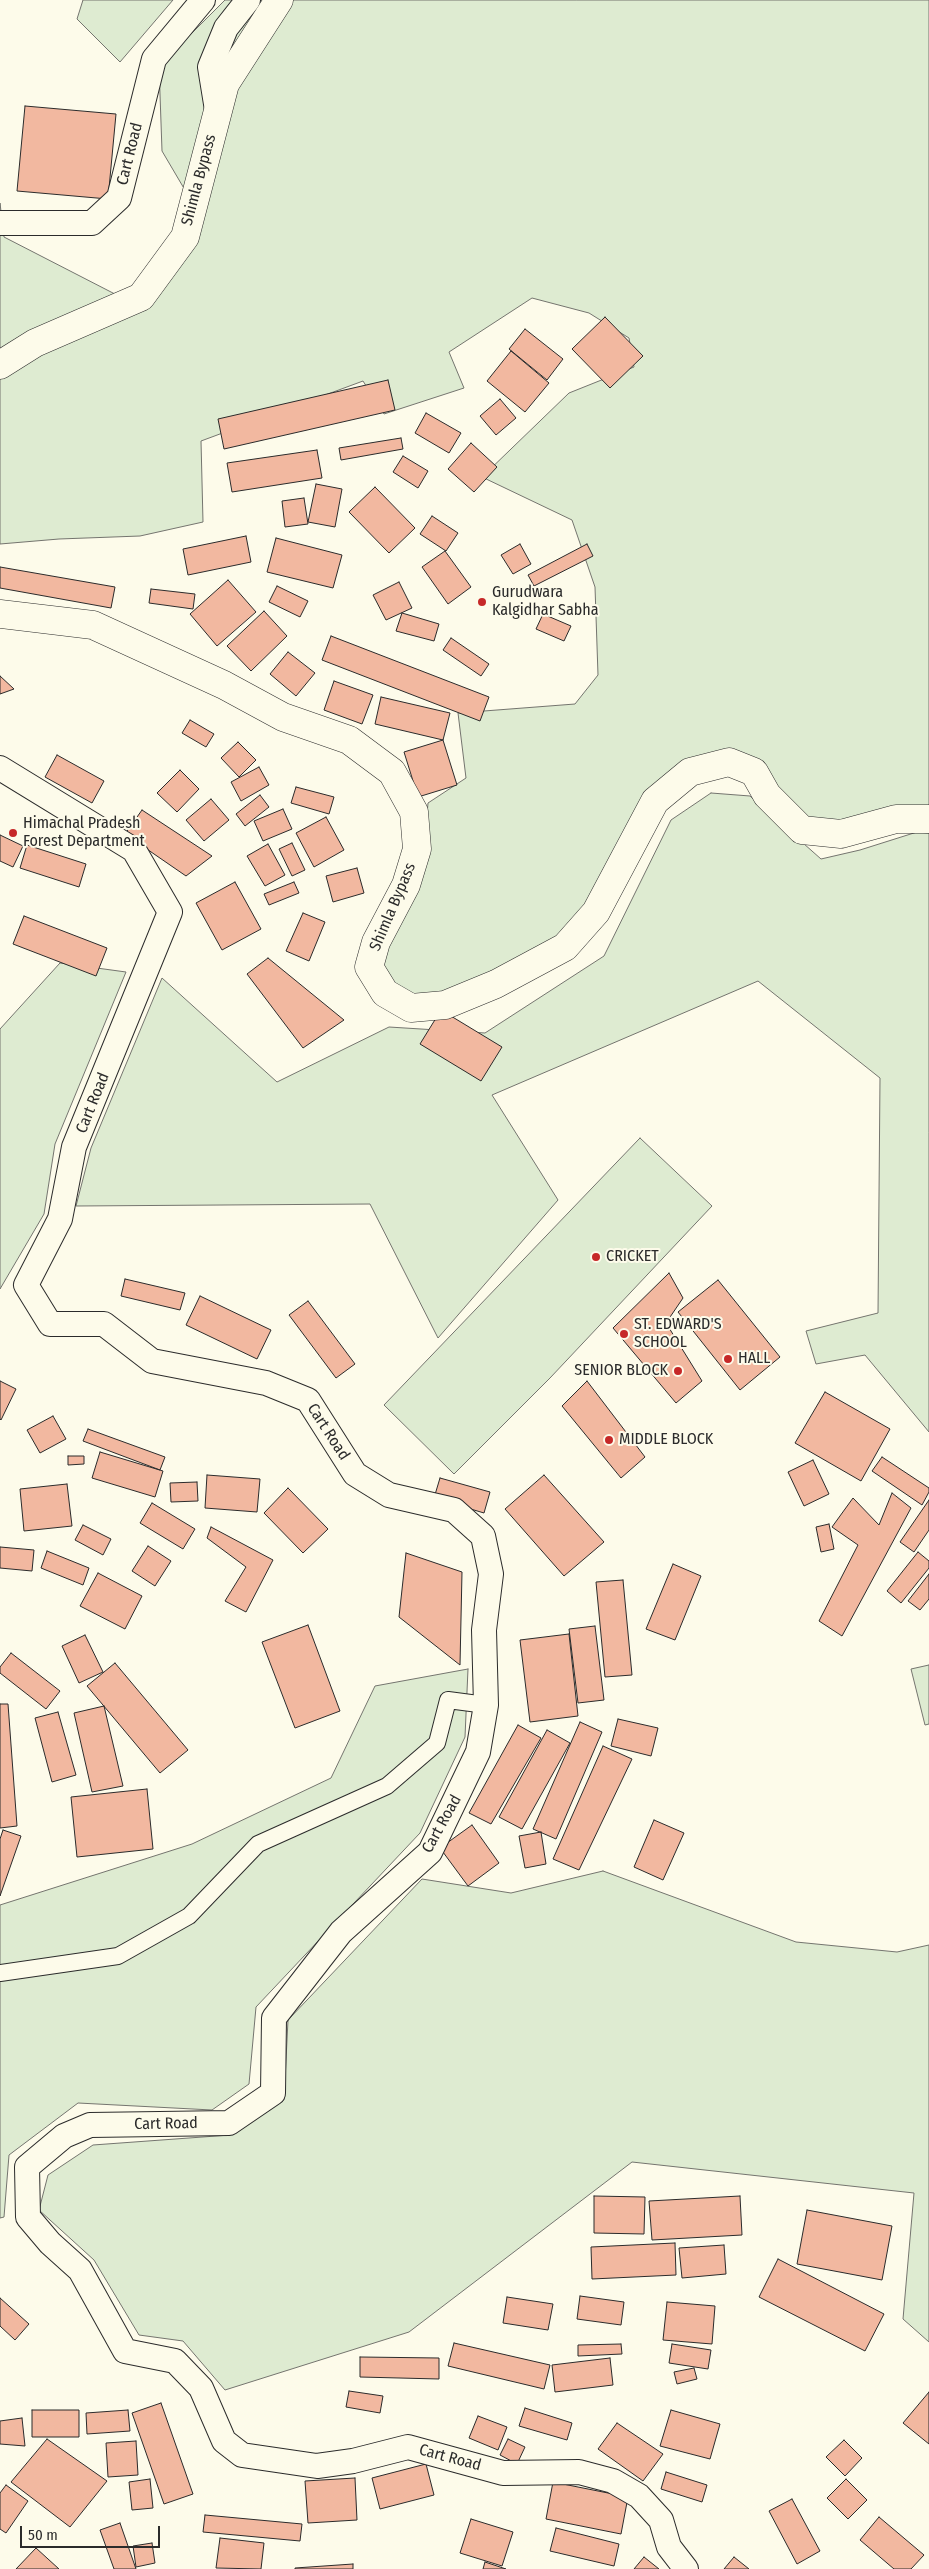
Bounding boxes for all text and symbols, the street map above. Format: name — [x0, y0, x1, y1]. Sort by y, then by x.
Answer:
street label: Cart Road — [113, 121, 147, 187]
street label: Shimla Bypass — [178, 132, 220, 228]
place label: Gurudwara Kalgidhar Sabha — [492, 583, 599, 621]
marker: Gurudwara Kalgidhar Sabha — [476, 596, 488, 608]
place label: Himachal Pradesh Forest Department — [23, 814, 145, 852]
marker: Himachal Pradesh Forest Department — [7, 827, 19, 839]
street label: Shimla Bypass — [366, 860, 420, 954]
street label: Cart Road — [72, 1070, 114, 1136]
place label: CRICKET — [606, 1247, 659, 1267]
marker: CRICKET — [590, 1251, 602, 1263]
place label: ST. EDWARD'S SCHOOL — [634, 1315, 722, 1353]
marker: ST. EDWARD'S SCHOOL — [618, 1328, 630, 1340]
place label: HALL — [738, 1349, 770, 1369]
marker: HALL — [722, 1353, 734, 1365]
place label: SENIOR BLOCK — [574, 1361, 668, 1381]
marker: SENIOR BLOCK — [672, 1365, 684, 1377]
street label: Cart Road — [303, 1400, 353, 1464]
place label: MIDDLE BLOCK — [619, 1430, 713, 1450]
marker: MIDDLE BLOCK — [603, 1434, 615, 1446]
street label: Cart Road — [418, 1792, 466, 1856]
street label: Cart Road — [134, 2114, 198, 2134]
street label: Cart Road — [417, 2441, 483, 2475]
scale bar — [22, 2516, 162, 2548]
text: 50 m — [28, 2526, 58, 2544]

